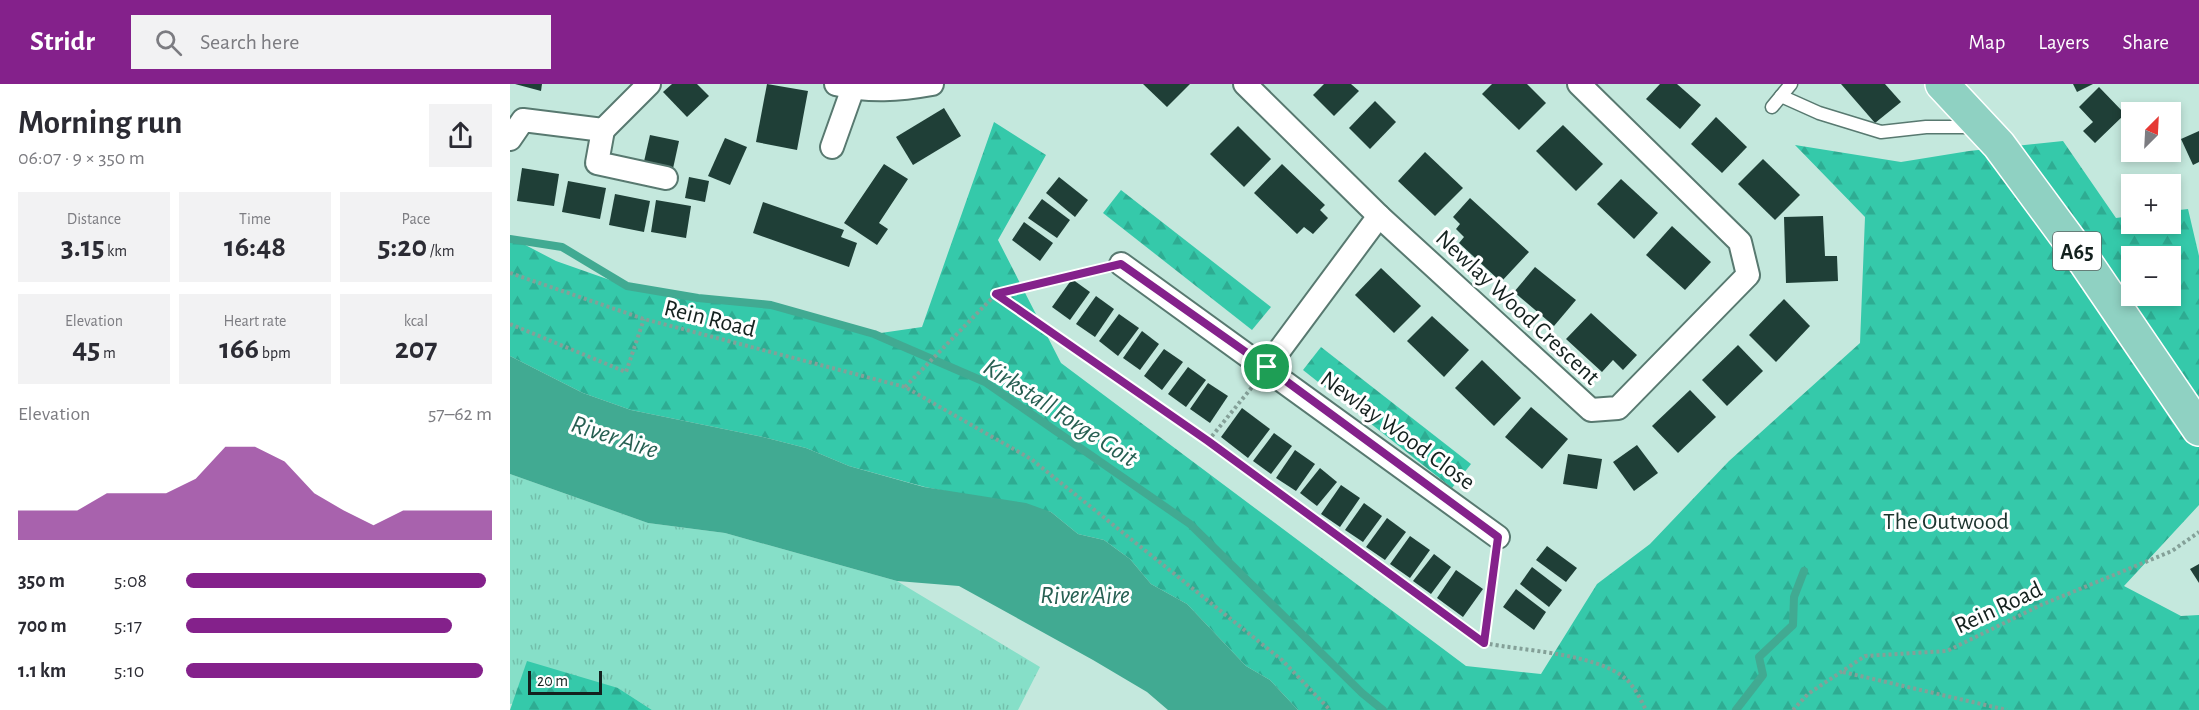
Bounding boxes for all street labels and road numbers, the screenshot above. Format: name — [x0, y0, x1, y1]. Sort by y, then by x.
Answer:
street label: Newlay Wood Crescent — [1431, 226, 1604, 390]
road number: A65 — [2053, 232, 2101, 270]
street label: Rein Road — [662, 296, 758, 342]
street label: Newlay Wood Close — [1316, 367, 1479, 495]
street label: Rein Road — [1951, 577, 2046, 639]

